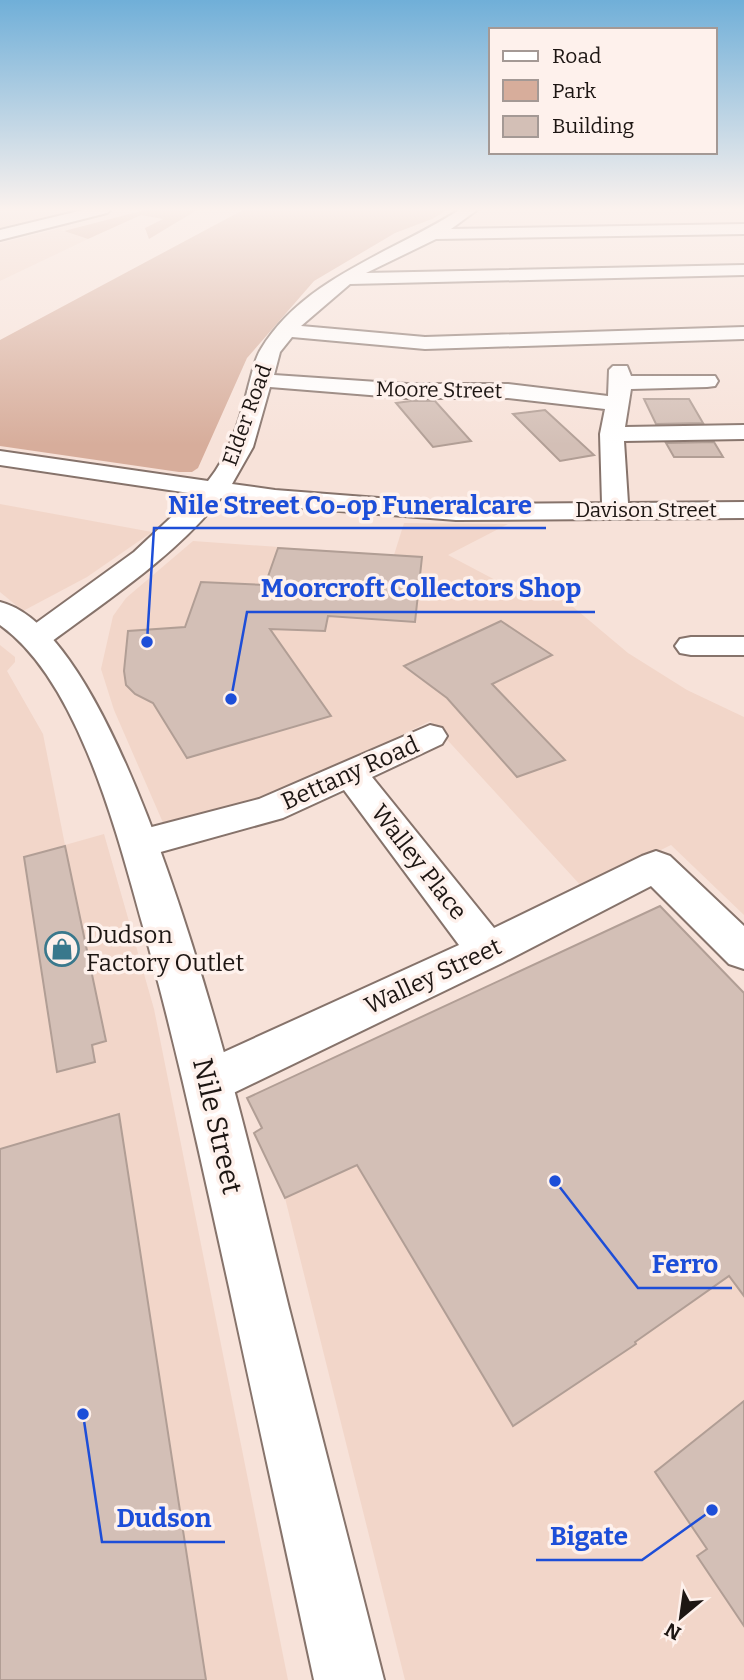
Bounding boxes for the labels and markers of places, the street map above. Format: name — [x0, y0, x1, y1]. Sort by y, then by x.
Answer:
callout: Nile Street Co-op Funeralcare — [154, 481, 546, 528]
callout: Moorcroft Collectors Shop — [247, 565, 595, 612]
place label: Dudson Factory Outlet — [86, 921, 244, 977]
shop icon: Dudson Factory Outlet — [43, 930, 81, 968]
callout: Ferro — [638, 1241, 732, 1288]
callout: Dudson — [102, 1495, 225, 1542]
callout: Bigate — [536, 1513, 642, 1560]

